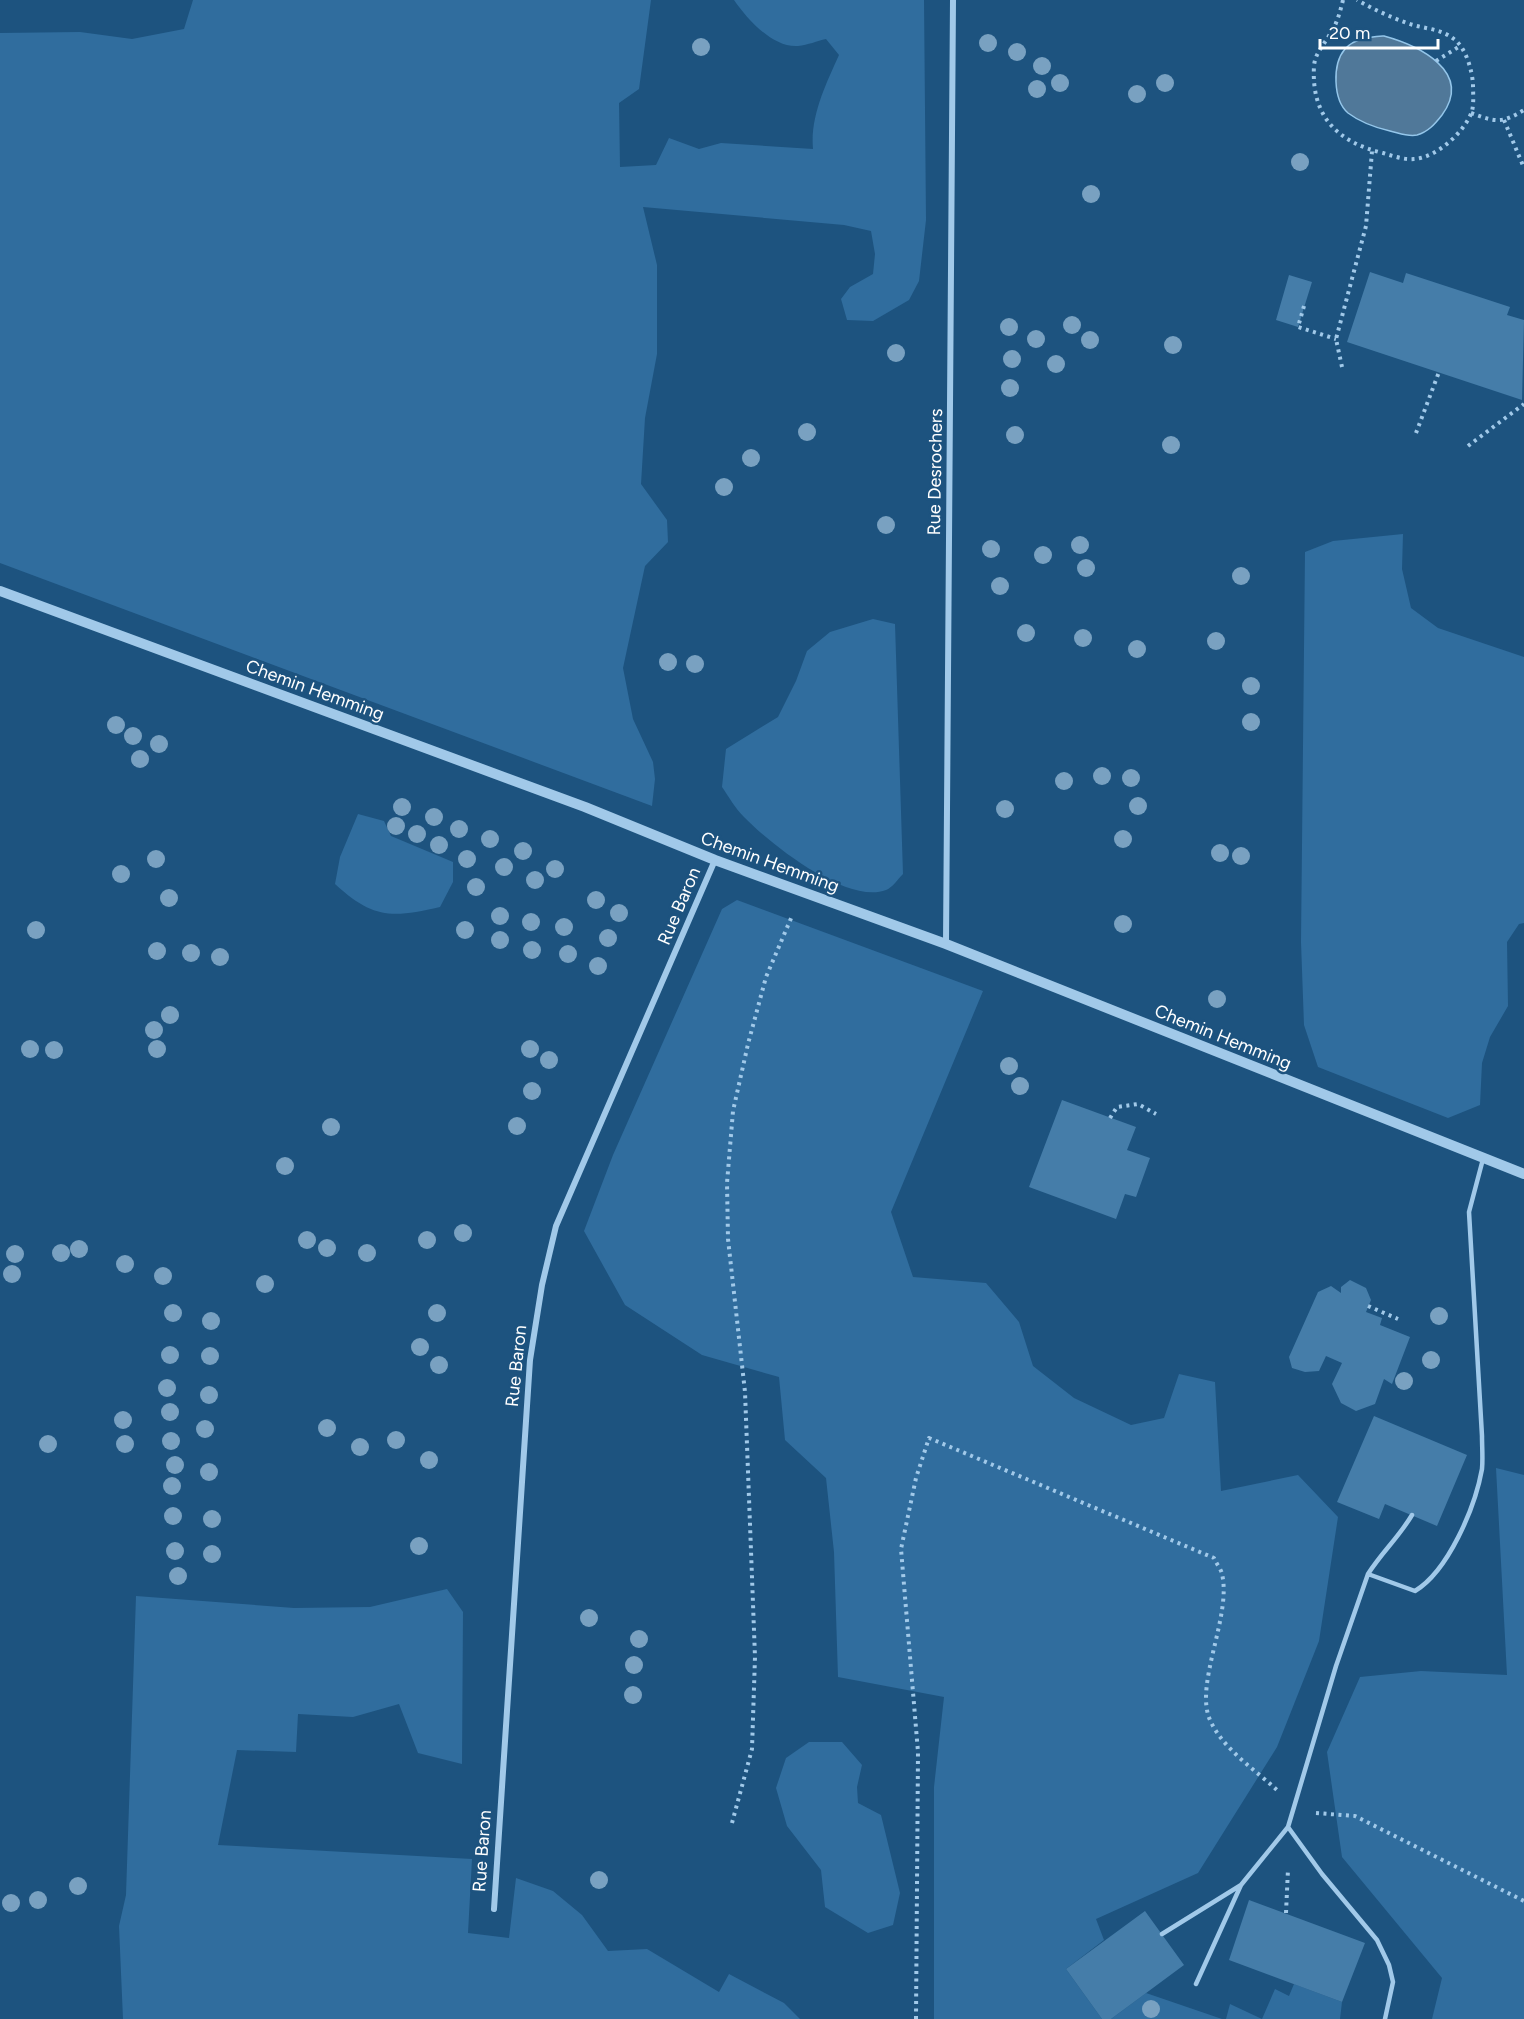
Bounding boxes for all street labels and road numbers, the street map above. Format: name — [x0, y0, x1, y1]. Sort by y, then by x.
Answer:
street label: Rue Desrochers — [923, 408, 947, 536]
street label: Chemin Hemming — [243, 655, 387, 725]
street label: Chemin Hemming — [698, 827, 842, 897]
street label: Rue Baron — [653, 864, 705, 948]
street label: Chemin Hemming — [1151, 1000, 1295, 1074]
street label: Rue Baron — [501, 1324, 531, 1408]
street label: Rue Baron — [468, 1809, 496, 1893]

